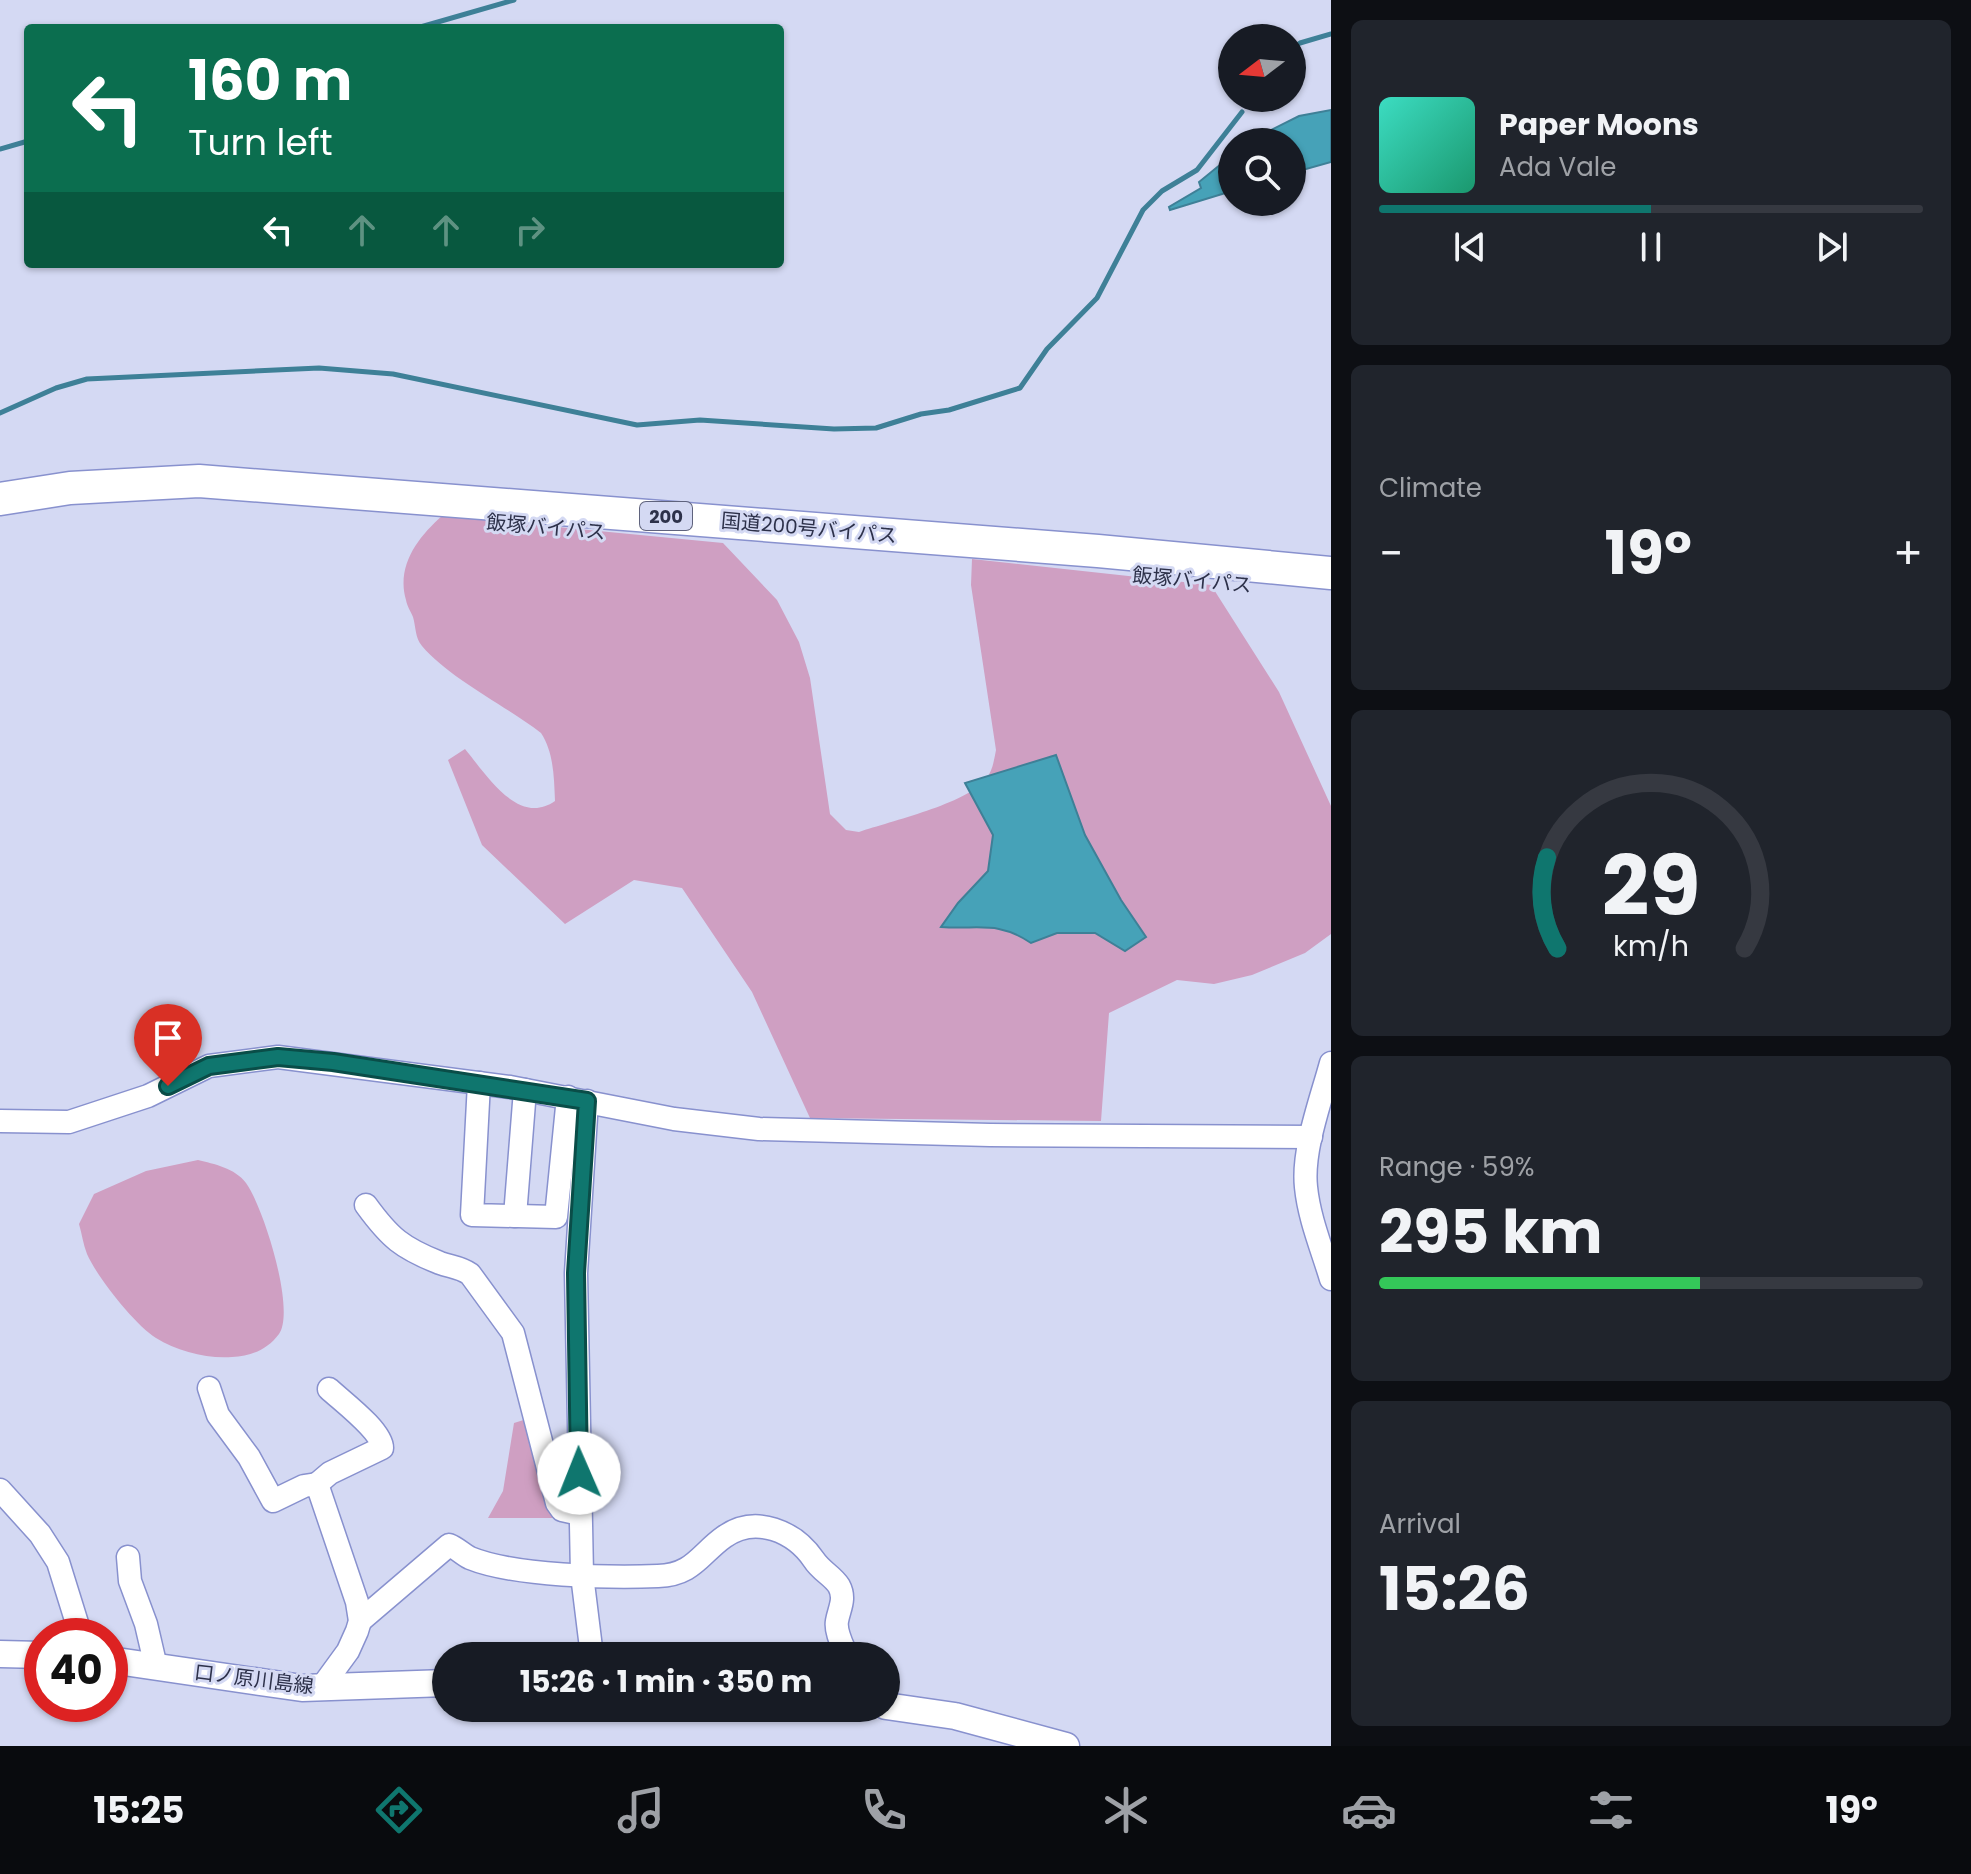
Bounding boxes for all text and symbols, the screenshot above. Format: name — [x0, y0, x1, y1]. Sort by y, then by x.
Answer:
north arrow — [1218, 24, 1306, 112]
map controls — [1218, 24, 1306, 216]
text: 160 m — [188, 41, 352, 120]
icon: left — [56, 56, 160, 160]
text: Paper Moons — [1499, 103, 1699, 146]
text: Turn left — [188, 117, 333, 168]
button: search — [1218, 128, 1306, 216]
text: Ada Vale — [1499, 149, 1616, 185]
icon: left — [256, 208, 300, 252]
icon: ahead — [340, 208, 384, 252]
icon: ahead — [424, 208, 468, 252]
icon: right — [508, 208, 552, 252]
icon: previous — [1448, 225, 1492, 269]
icon: pause — [1629, 225, 1673, 269]
icon: next — [1810, 225, 1854, 269]
text: Climate — [1379, 470, 1482, 506]
road number: 200 — [640, 502, 692, 530]
street label: 国道200号バイパス — [720, 506, 898, 550]
street label: 飯塚バイパス — [485, 508, 607, 546]
text: 19° — [1604, 511, 1692, 595]
text: − — [1379, 523, 1403, 584]
text: + — [1893, 523, 1923, 584]
street label: 飯塚バイパス — [1131, 561, 1253, 599]
text: 29 — [1602, 828, 1700, 944]
text: km/h — [1613, 926, 1689, 966]
pin — [134, 1004, 202, 1086]
icon: arrive — [146, 1016, 190, 1060]
text: Range · 59% — [1379, 1149, 1535, 1185]
text: 295 km — [1379, 1190, 1603, 1274]
position arrow — [537, 1431, 621, 1515]
text: Arrival — [1379, 1506, 1461, 1542]
text: 15:26 — [1379, 1547, 1530, 1631]
speed limit sign: 40 — [24, 1618, 128, 1722]
street label: 口ノ原川島線 — [193, 1658, 315, 1700]
text: 15:26 · 1 min · 350 m — [520, 1660, 812, 1703]
icon: directions — [371, 1782, 427, 1838]
icon: music — [613, 1782, 669, 1838]
icon: phone — [856, 1782, 912, 1838]
icon: climate — [1098, 1782, 1154, 1838]
icon: car — [1341, 1782, 1397, 1838]
icon: filters — [1583, 1782, 1639, 1838]
text: 15:25 — [93, 1785, 184, 1836]
text: 19° — [1825, 1785, 1878, 1836]

